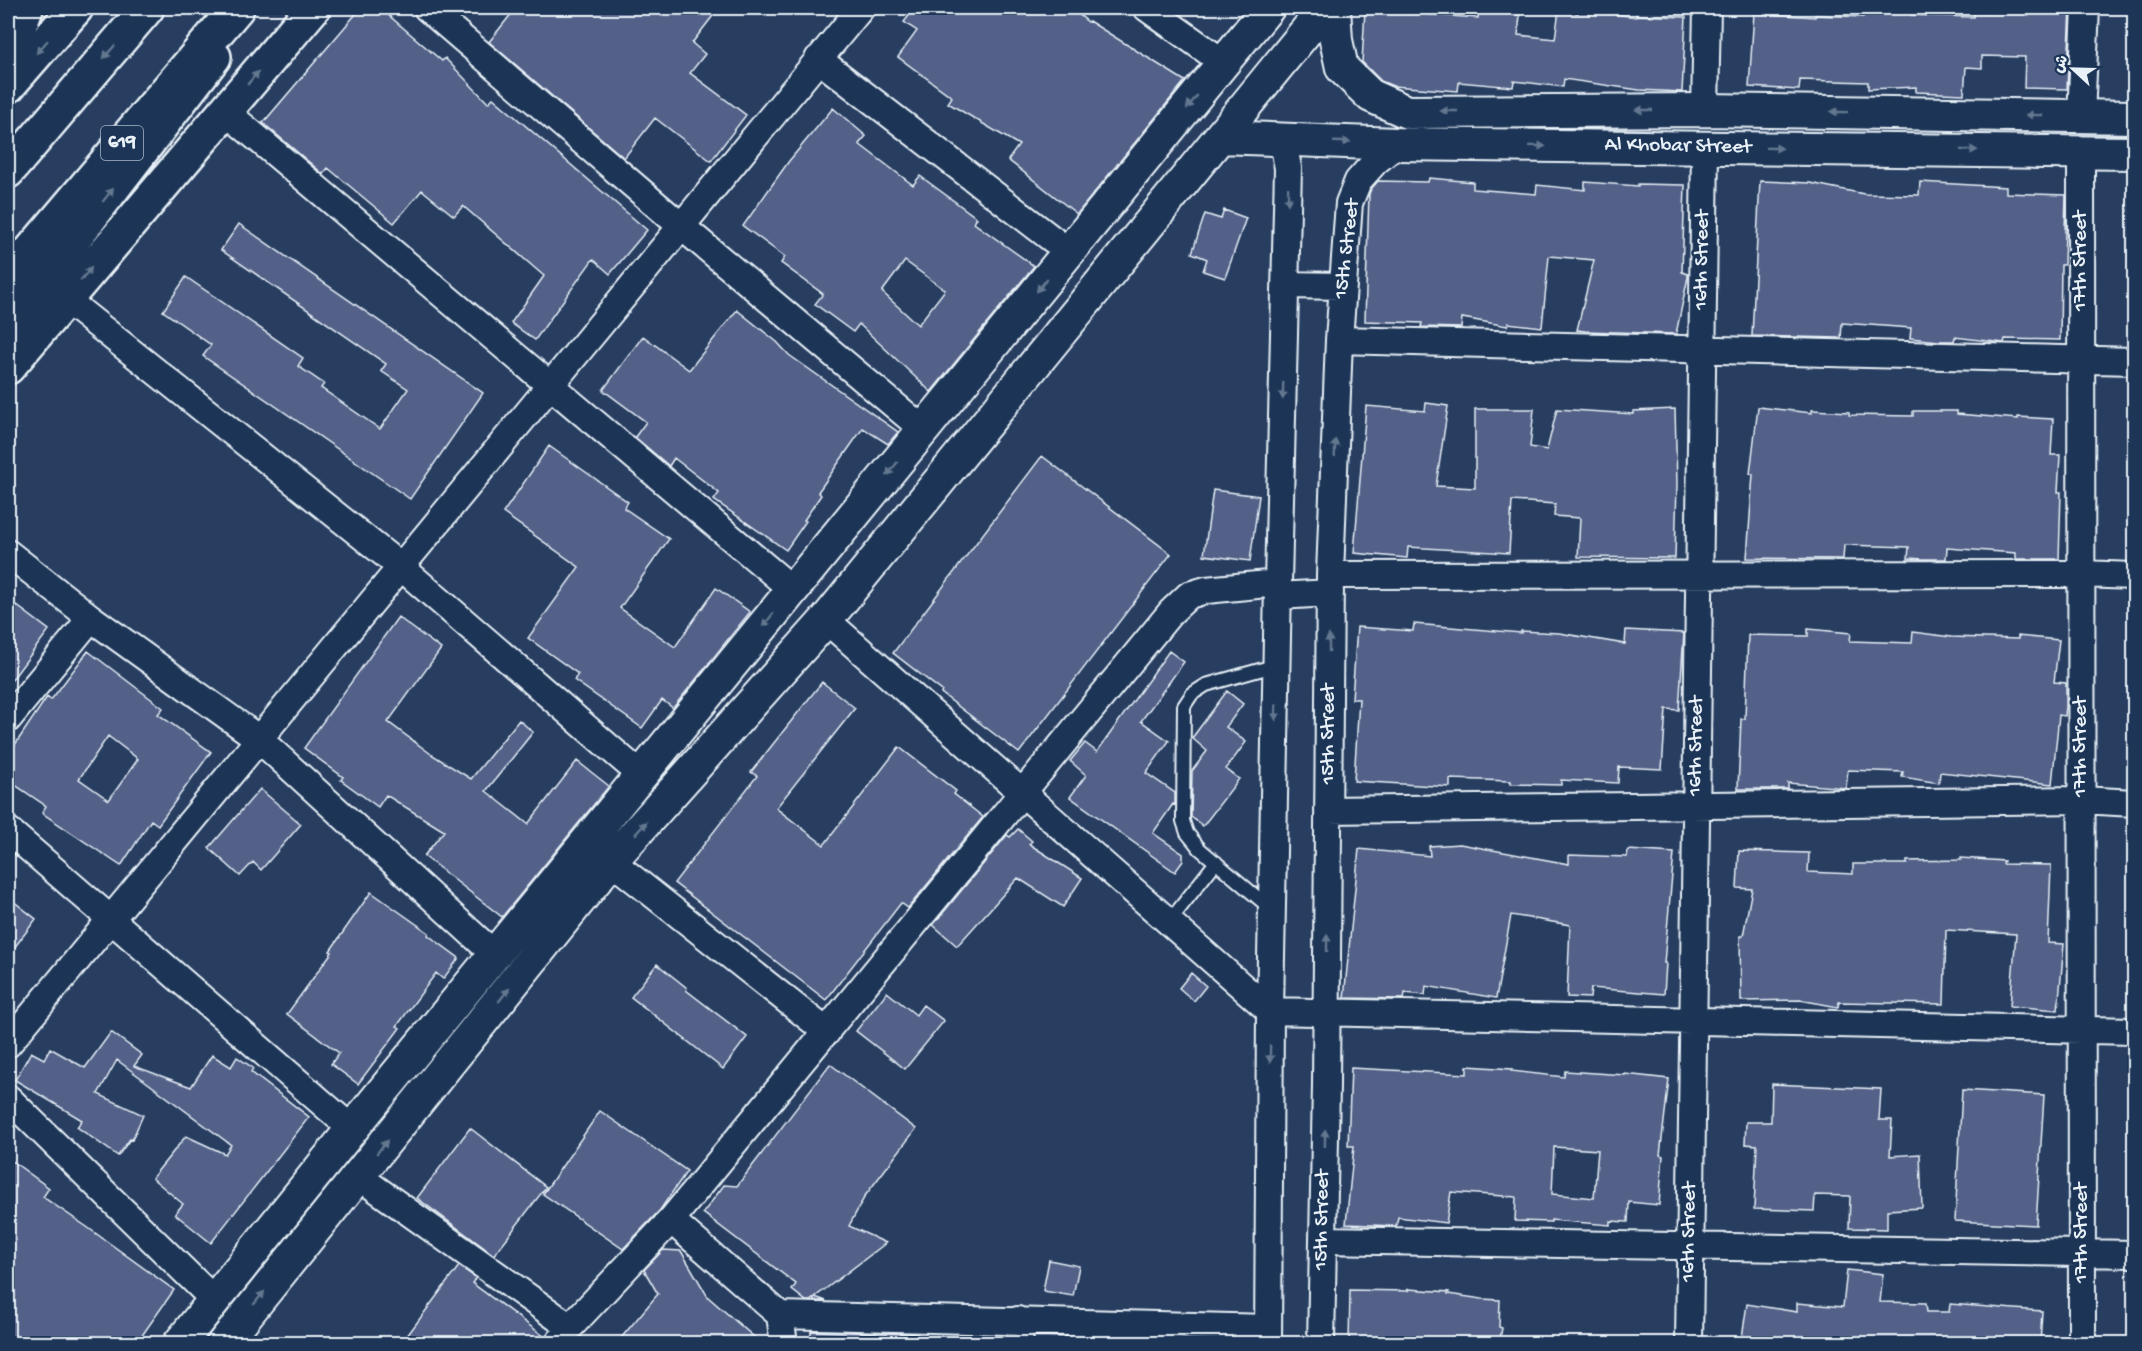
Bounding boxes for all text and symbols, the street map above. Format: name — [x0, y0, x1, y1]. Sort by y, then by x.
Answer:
one-way arrow — [35, 39, 49, 54]
north arrow — [2043, 39, 2103, 99]
one-way arrow — [103, 44, 116, 59]
text: ش — [2050, 53, 2074, 76]
one-way arrow — [246, 71, 259, 86]
one-way arrow — [1186, 94, 1199, 109]
one-way arrow — [1635, 105, 1654, 115]
one-way arrow — [1440, 106, 1459, 116]
one-way arrow — [1830, 107, 1849, 117]
one-way arrow — [2025, 110, 2044, 120]
road number: 619 — [101, 126, 143, 160]
street label: Al Khobar Street — [1604, 133, 1754, 161]
one-way arrow — [1333, 138, 1352, 147]
one-way arrow — [1528, 141, 1547, 151]
one-way arrow — [1765, 143, 1784, 153]
one-way arrow — [1960, 145, 1979, 155]
one-way arrow — [101, 187, 114, 203]
one-way arrow — [1283, 187, 1293, 206]
street label: 15th Street — [1329, 195, 1367, 301]
street label: 16th Street — [1690, 207, 1716, 311]
street label: 17th Street — [2069, 208, 2094, 312]
one-way arrow — [79, 267, 92, 282]
one-way arrow — [1036, 278, 1049, 293]
one-way arrow — [1279, 382, 1288, 401]
one-way arrow — [1330, 439, 1339, 458]
one-way arrow — [885, 461, 898, 477]
one-way arrow — [762, 612, 775, 628]
one-way arrow — [1324, 634, 1334, 653]
street label: 15th Street — [1317, 681, 1342, 785]
street label: 16th Street — [1684, 693, 1710, 797]
street label: 17th Street — [2069, 694, 2094, 798]
one-way arrow — [1271, 703, 1281, 722]
one-way arrow — [634, 820, 648, 835]
one-way arrow — [1322, 934, 1332, 953]
one-way arrow — [498, 987, 510, 1002]
one-way arrow — [1265, 1045, 1275, 1064]
one-way arrow — [1320, 1129, 1330, 1148]
one-way arrow — [375, 1139, 388, 1154]
street label: 15th Street — [1310, 1167, 1336, 1271]
street label: 16th Street — [1677, 1179, 1703, 1283]
street label: 17th Street — [2070, 1180, 2095, 1284]
one-way arrow — [253, 1290, 266, 1306]

